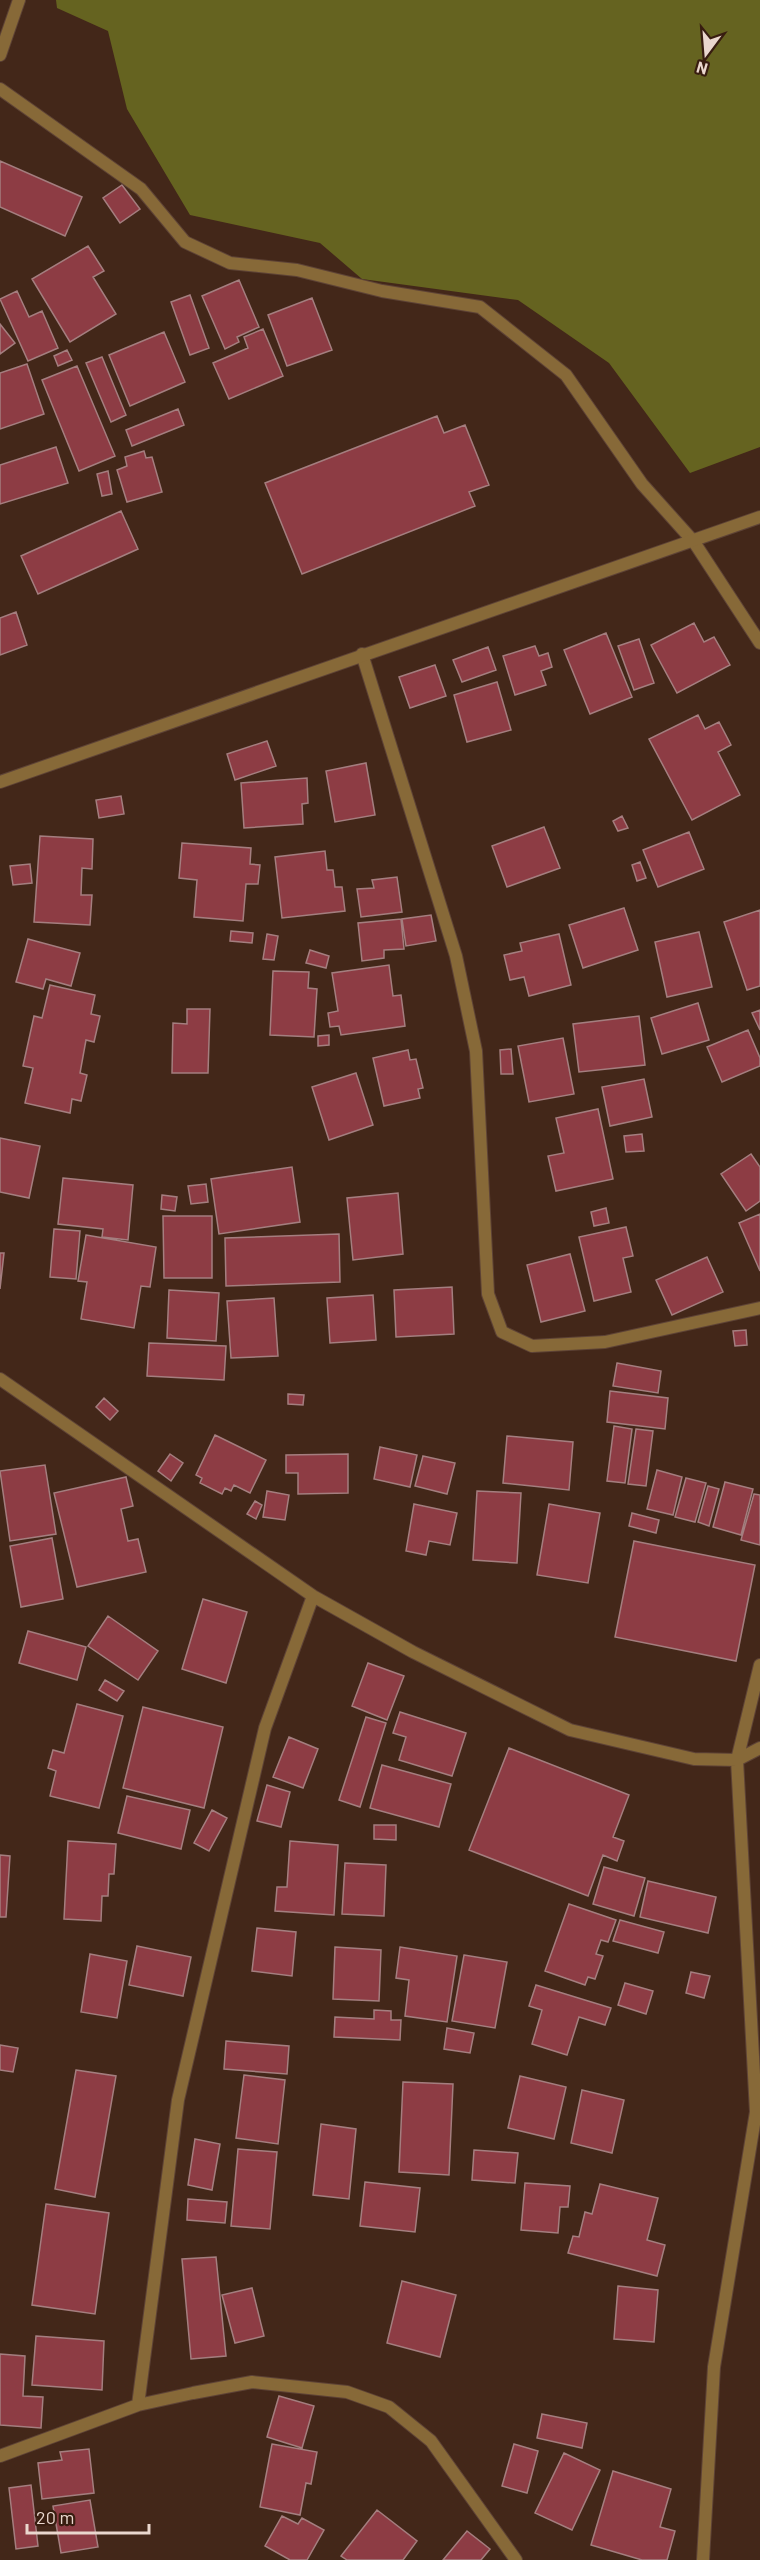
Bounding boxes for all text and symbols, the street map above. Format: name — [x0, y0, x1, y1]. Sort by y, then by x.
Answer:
north arrow — [676, 24, 736, 84]
text: N — [694, 58, 709, 79]
scale bar — [27, 2497, 148, 2535]
text: 20 m — [36, 2506, 74, 2528]

